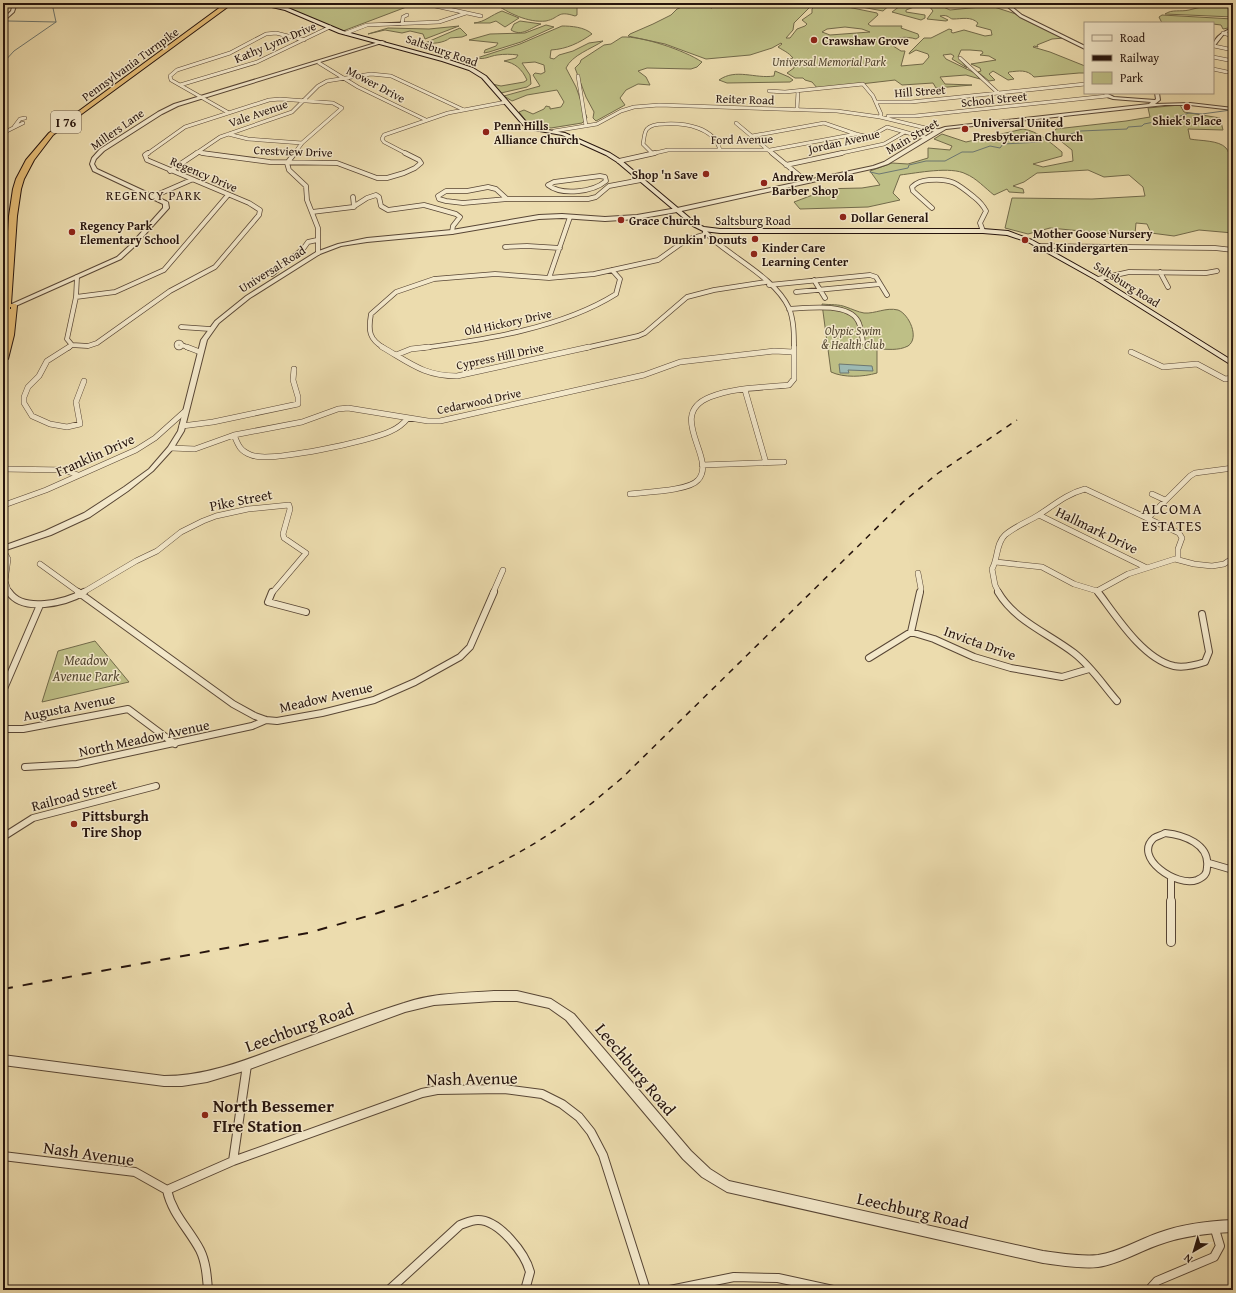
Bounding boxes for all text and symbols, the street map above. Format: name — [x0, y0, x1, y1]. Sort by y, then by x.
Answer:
street label: Kathy Lynn Drive — [232, 17, 319, 67]
legend — [1084, 22, 1214, 94]
street label: Pennsylvania Turnpike — [78, 23, 182, 105]
text: Road — [1120, 29, 1146, 46]
street label: Saltsburg Road — [404, 30, 481, 70]
place label: Crawshaw Grove — [822, 32, 909, 49]
marker: Crawshaw Grove — [809, 35, 819, 45]
text: Railway — [1120, 49, 1159, 66]
park label: Universal Memorial Park — [772, 53, 886, 70]
street label: Mower Drive — [344, 61, 409, 107]
text: Park — [1120, 69, 1144, 86]
street label: Hill Street — [894, 81, 947, 101]
street label: School Street — [960, 87, 1029, 111]
street label: Reiter Road — [715, 89, 775, 109]
street label: Vale Avenue — [226, 95, 290, 131]
marker: Shiek's Place — [1182, 102, 1192, 112]
street label: Millers Lane — [87, 104, 147, 154]
road number: I 76 — [51, 111, 81, 133]
place label: Shiek's Place — [1152, 112, 1222, 129]
street label: Main Street — [882, 114, 942, 158]
place label: Universal United Presbyterian Church — [973, 114, 1083, 145]
place label: Penn Hills Alliance Church — [494, 117, 579, 148]
street label: Jordan Avenue — [805, 124, 882, 158]
marker: Universal United Presbyterian Church — [960, 124, 970, 134]
marker: Penn Hills Alliance Church — [481, 127, 491, 137]
street label: Ford Avenue — [711, 130, 774, 148]
street label: Crestview Drive — [253, 141, 333, 161]
street label: Regency Drive — [168, 152, 241, 196]
place label: Shop 'n Save — [632, 166, 698, 183]
place label: Andrew Merola Barber Shop — [772, 168, 855, 199]
marker: Shop 'n Save — [701, 169, 711, 179]
marker: Andrew Merola Barber Shop — [759, 178, 769, 188]
district label: REGENCY PARK — [106, 186, 202, 205]
place label: Dollar General — [851, 209, 929, 226]
place label: Grace Church — [629, 212, 700, 229]
street label: Saltsburg Road — [715, 212, 791, 229]
marker: Dollar General — [838, 212, 848, 222]
marker: Grace Church — [616, 215, 626, 225]
place label: Regency Park Elementary School — [80, 217, 180, 248]
place label: Mother Goose Nursery and Kindergarten — [1033, 225, 1153, 256]
marker: Regency Park Elementary School — [67, 227, 77, 237]
place label: Dunkin' Donuts — [664, 231, 747, 248]
marker: Dunkin' Donuts — [750, 234, 760, 244]
marker: Mother Goose Nursery and Kindergarten — [1020, 235, 1030, 245]
place label: Kinder Care Learning Center — [762, 239, 849, 270]
street label: Universal Road — [235, 241, 309, 296]
marker: Kinder Care Learning Center — [749, 249, 759, 259]
street label: Saltsburg Road — [1091, 257, 1164, 311]
street label: Old Hickory Drive — [463, 304, 553, 340]
park label: Olypic Swim & Health Club — [821, 322, 885, 353]
street label: Cypress Hill Drive — [455, 338, 546, 374]
street label: Cedarwood Drive — [435, 384, 523, 418]
street label: Franklin Drive — [52, 429, 138, 481]
street label: Pike Street — [208, 484, 274, 516]
district label: ALCOMA ESTATES — [1141, 498, 1203, 536]
street label: Hallmark Drive — [1053, 501, 1142, 559]
street label: Invicta Drive — [941, 621, 1019, 665]
park label: Meadow Avenue Park — [52, 650, 120, 686]
street label: Meadow Avenue — [277, 676, 375, 717]
street label: Augusta Avenue — [21, 688, 117, 726]
street label: North Meadow Avenue — [77, 714, 212, 762]
street label: Railroad Street — [29, 774, 119, 816]
place label: Pittsburgh Tire Shop — [82, 806, 150, 842]
marker: Pittsburgh Tire Shop — [69, 819, 79, 829]
street label: Leechburg Road — [241, 996, 357, 1058]
street label: Leechburg Road — [590, 1017, 682, 1121]
street label: Nash Avenue — [426, 1065, 518, 1091]
place label: North Bessemer FIre Station — [213, 1093, 334, 1138]
marker: North Bessemer FIre Station — [200, 1110, 210, 1120]
street label: Nash Avenue — [42, 1134, 136, 1172]
street label: Leechburg Road — [855, 1185, 971, 1235]
north arrow — [1174, 1231, 1214, 1271]
text: N — [1180, 1250, 1196, 1267]

